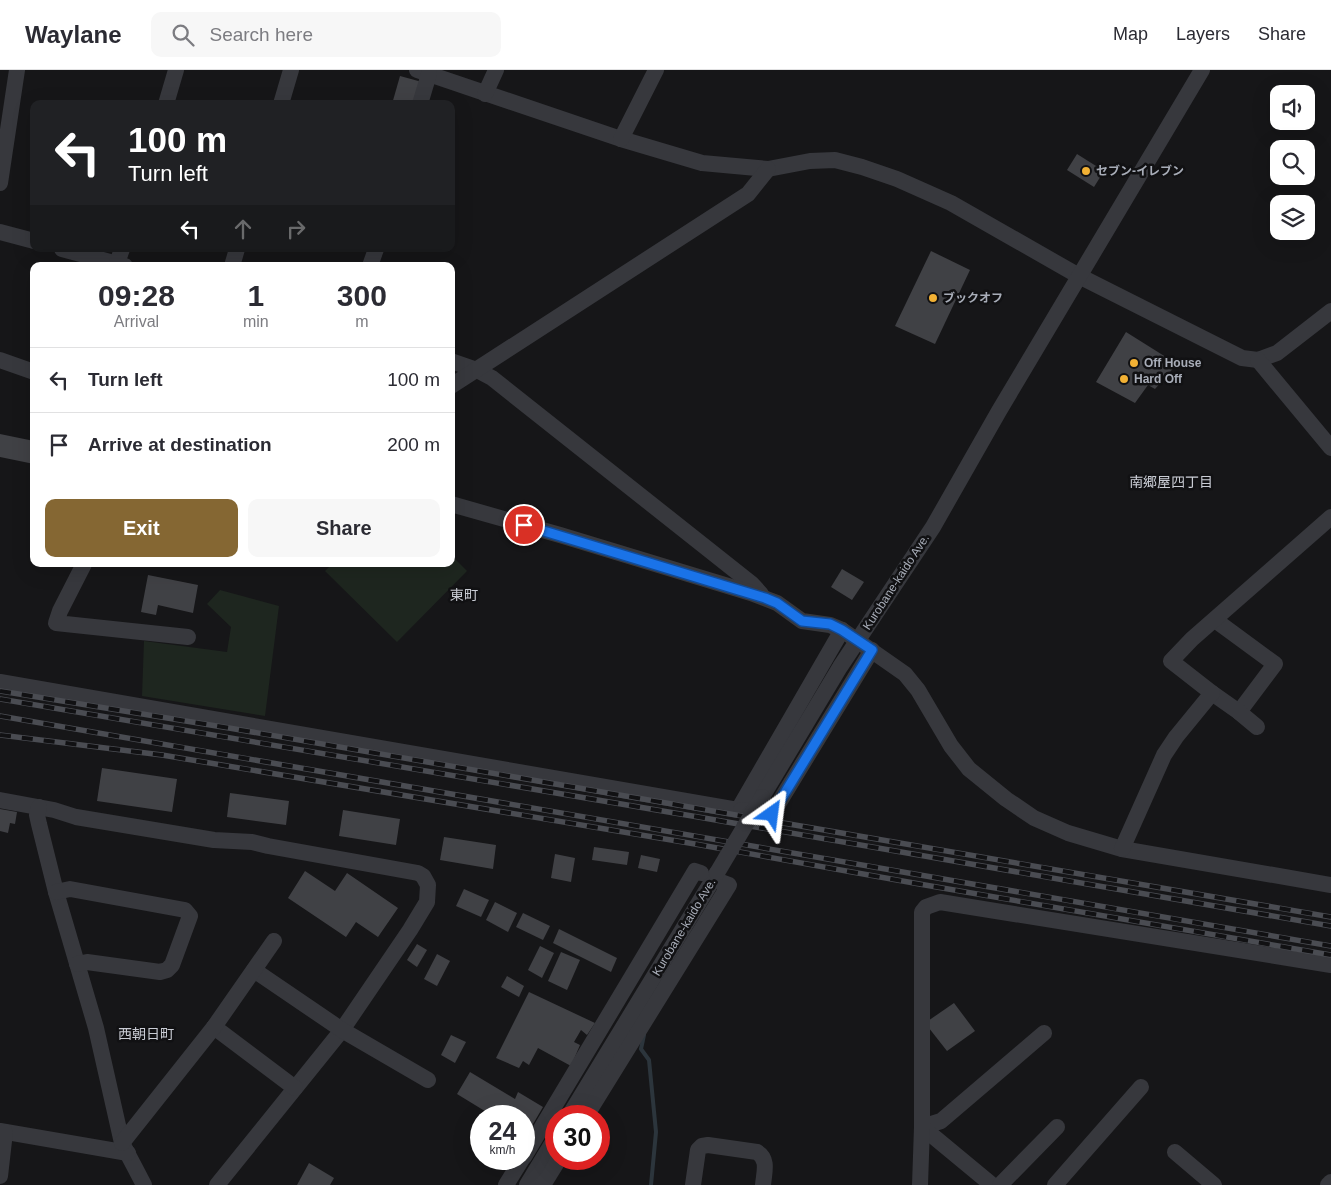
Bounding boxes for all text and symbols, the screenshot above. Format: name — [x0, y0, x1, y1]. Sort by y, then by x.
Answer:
search box — [151, 12, 501, 57]
text: Waylane — [25, 21, 121, 48]
icon: search — [169, 21, 197, 49]
text: Search here — [209, 24, 313, 45]
text: Map — [1113, 24, 1148, 44]
text: Layers — [1176, 24, 1230, 44]
text: Share — [1258, 24, 1306, 44]
map controls — [1270, 85, 1315, 240]
button: sound — [1270, 85, 1315, 130]
icon: left — [45, 120, 110, 185]
text: 100 m — [128, 120, 227, 159]
button: search — [1270, 140, 1315, 185]
text: Turn left — [128, 161, 208, 186]
place label: セブン-イレブン — [1096, 164, 1184, 178]
marker: セブン-イレブン — [1080, 165, 1092, 177]
button: layers — [1270, 195, 1315, 240]
icon: left — [176, 215, 204, 243]
icon: ahead — [229, 215, 257, 243]
icon: right — [282, 215, 310, 243]
text: 09:28 — [98, 279, 175, 312]
text: 1 — [247, 279, 264, 312]
text: 300 — [337, 279, 387, 312]
place label: ブックオフ — [943, 291, 1003, 305]
marker: ブックオフ — [927, 292, 939, 304]
text: Arrival — [114, 313, 159, 330]
text: min — [243, 313, 269, 330]
text: m — [355, 313, 368, 330]
place label: Off House — [1144, 356, 1202, 370]
marker: Off House — [1128, 357, 1140, 369]
icon: left — [45, 366, 73, 394]
text: Turn left — [88, 369, 163, 390]
text: 100 m — [387, 369, 440, 390]
place label: Hard Off — [1134, 372, 1183, 386]
marker: Hard Off — [1118, 373, 1130, 385]
icon: arrive — [45, 431, 73, 459]
text: Arrive at destination — [88, 434, 272, 455]
text: 200 m — [387, 434, 440, 455]
district label: 南郷屋四丁目 — [1129, 474, 1213, 490]
button: Exit — [45, 499, 238, 557]
button: Share — [248, 499, 440, 557]
pin — [503, 504, 545, 546]
icon: arrive — [510, 511, 538, 539]
street label: Kurobane-kaido Ave. — [860, 532, 932, 632]
district label: 東町 — [450, 587, 478, 603]
position arrow — [745, 787, 797, 839]
street label: Kurobane-kaido Ave. — [649, 876, 719, 978]
district label: 西朝日町 — [118, 1026, 174, 1042]
speed limit sign: 30 — [545, 1105, 610, 1170]
text: 24 — [489, 1117, 516, 1145]
text: km/h — [489, 1143, 516, 1157]

